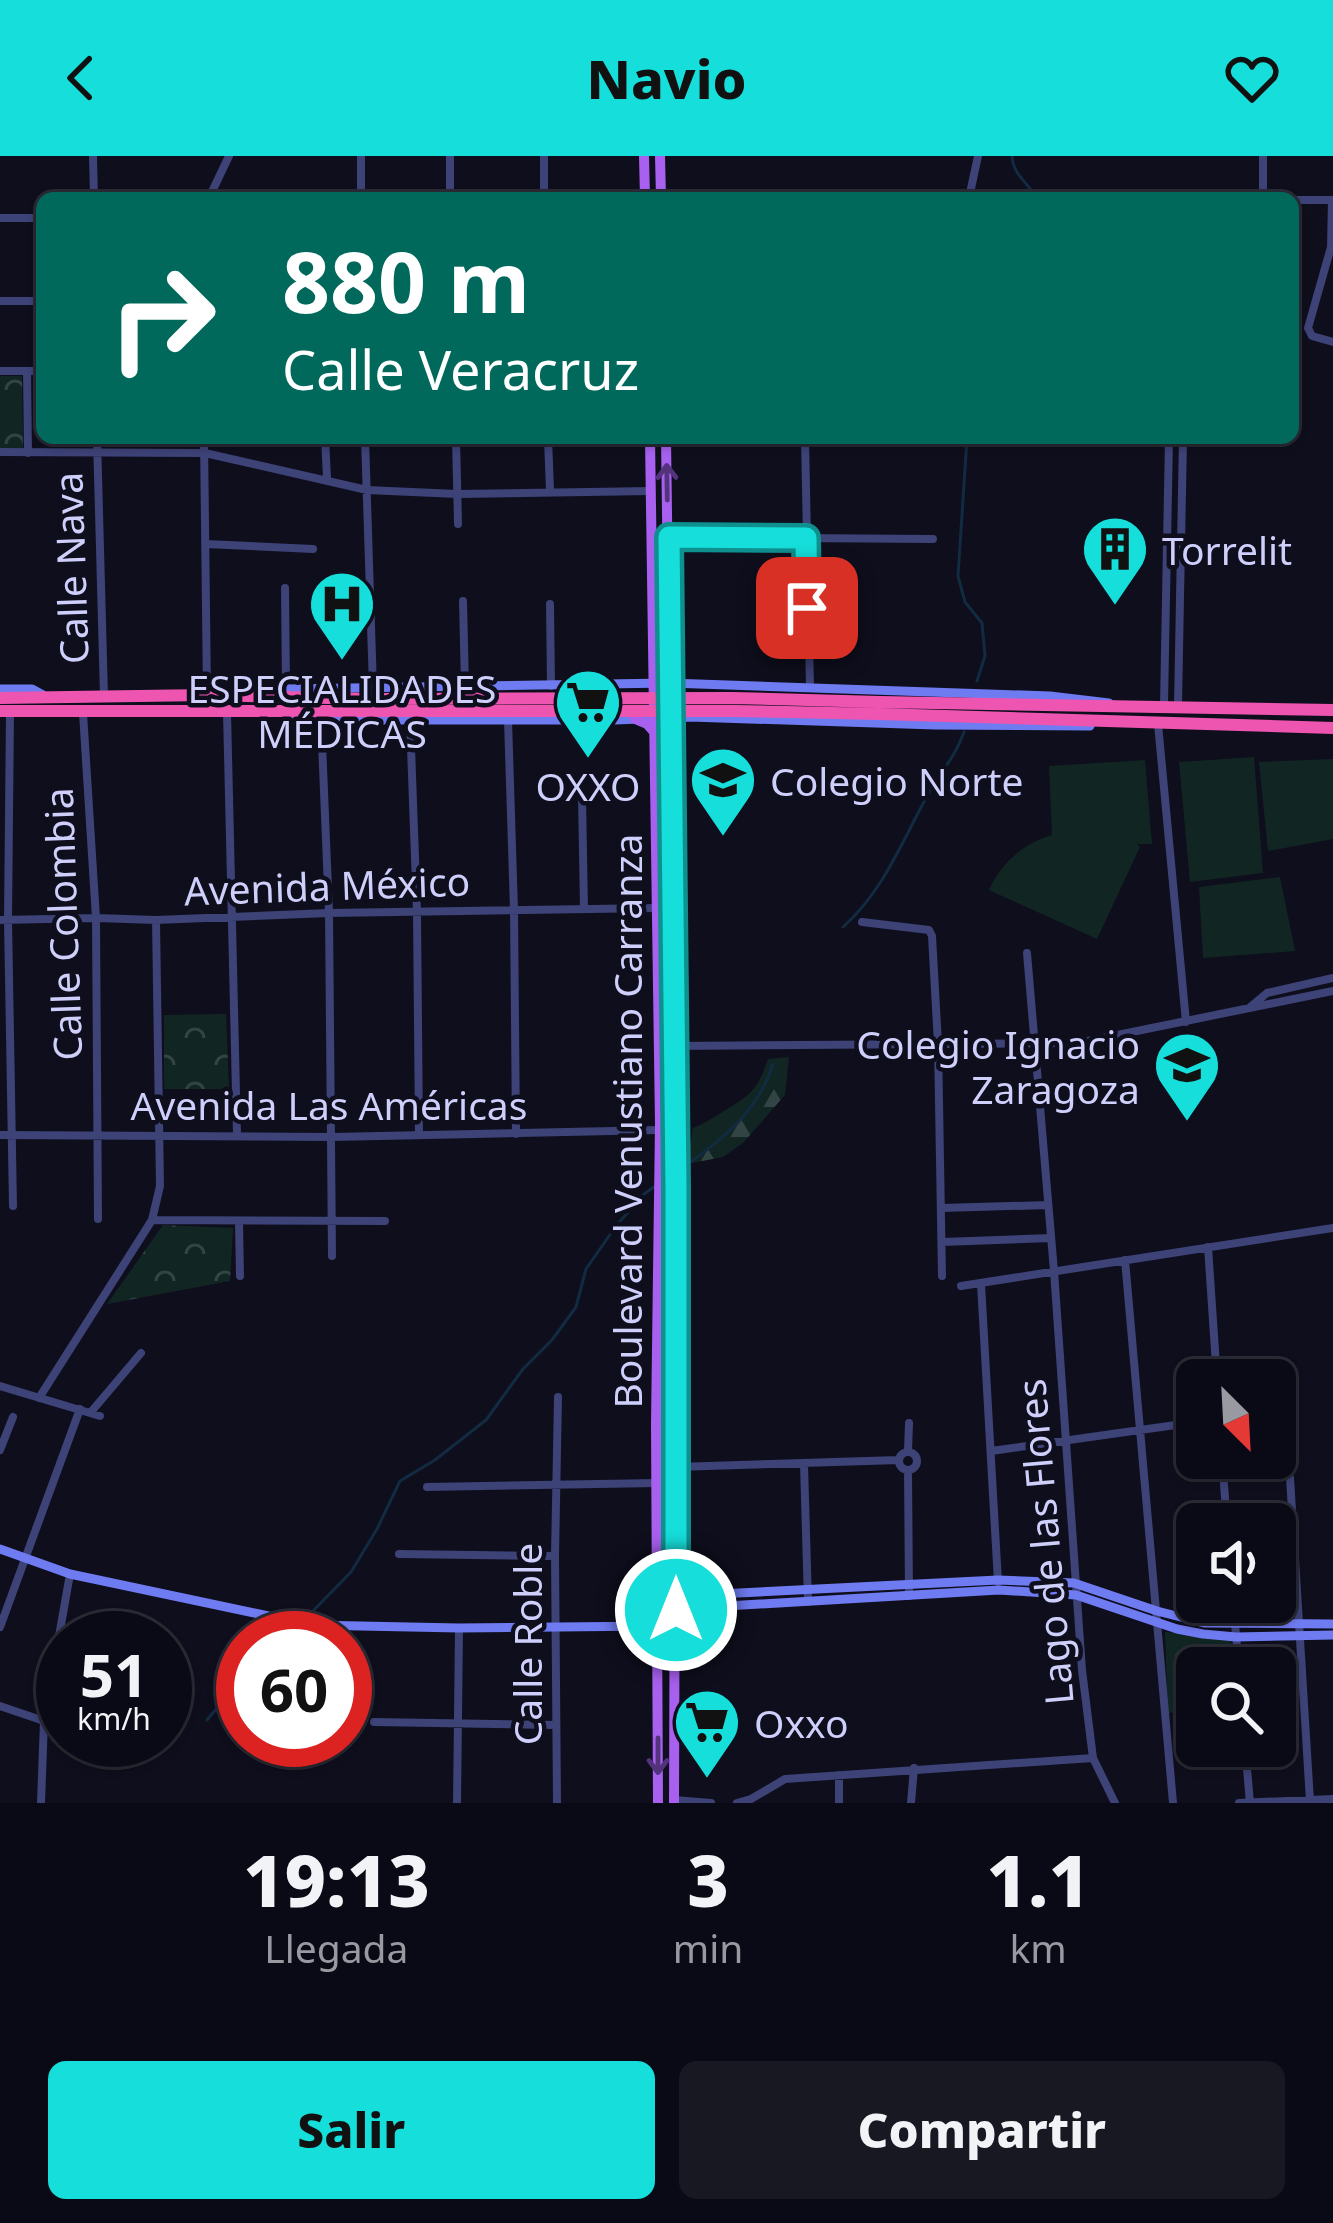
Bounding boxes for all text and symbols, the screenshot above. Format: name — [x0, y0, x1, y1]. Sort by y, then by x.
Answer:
text: Navio — [586, 41, 747, 115]
icon: back — [48, 45, 114, 111]
icon: heart — [1219, 45, 1285, 111]
text: 880 m — [282, 223, 530, 338]
icon: right — [84, 240, 240, 396]
text: Calle Veracruz — [282, 332, 639, 406]
one-way arrow — [656, 463, 679, 502]
street label: Calle Nava — [40, 471, 100, 665]
building icon: Torrelit — [1080, 514, 1150, 608]
place label: Torrelit — [1162, 523, 1292, 576]
pin — [756, 557, 858, 659]
hospital icon: ESPECIALIDADES MÉDICAS — [307, 569, 377, 663]
icon: arrive — [774, 575, 840, 641]
place label: ESPECIALIDADES MÉDICAS — [188, 661, 497, 759]
supermarket icon: OXXO — [553, 667, 623, 761]
school or university icon: Colegio Norte — [688, 745, 758, 839]
place label: Colegio Norte — [770, 754, 1024, 807]
place label: OXXO — [535, 759, 641, 812]
street label: Calle Colombia — [31, 787, 93, 1061]
street label: Boulevard Venustiano Carranza — [600, 834, 653, 1408]
street label: Avenida México — [183, 854, 471, 916]
place label: Colegio Ignacio Zaragoza — [856, 1017, 1140, 1115]
school or university icon: Colegio Ignacio Zaragoza — [1152, 1030, 1222, 1124]
street label: Avenida Las Américas — [131, 1078, 527, 1131]
north arrow — [1176, 1359, 1296, 1479]
map controls — [1176, 1359, 1296, 1767]
street label: Lago de las Flores — [1003, 1377, 1085, 1707]
button: sound — [1176, 1503, 1296, 1623]
street label: Calle Roble — [500, 1543, 553, 1745]
position arrow — [613, 1547, 739, 1673]
speed limit sign: 60 — [216, 1611, 372, 1767]
text: 51 — [80, 1633, 148, 1715]
button: search — [1176, 1647, 1296, 1767]
supermarket icon: Oxxo — [672, 1687, 742, 1781]
place label: Oxxo — [754, 1696, 849, 1749]
text: km/h — [77, 1698, 151, 1739]
one-way arrow — [647, 1736, 669, 1775]
text: 19:13 — [243, 1830, 430, 1928]
text: 3 — [687, 1830, 729, 1928]
text: 1.1 — [986, 1830, 1090, 1928]
text: Llegada — [264, 1921, 409, 1974]
text: min — [673, 1921, 743, 1974]
text: km — [1010, 1921, 1067, 1974]
button: Salir — [48, 2061, 655, 2199]
button: Compartir — [679, 2061, 1285, 2199]

